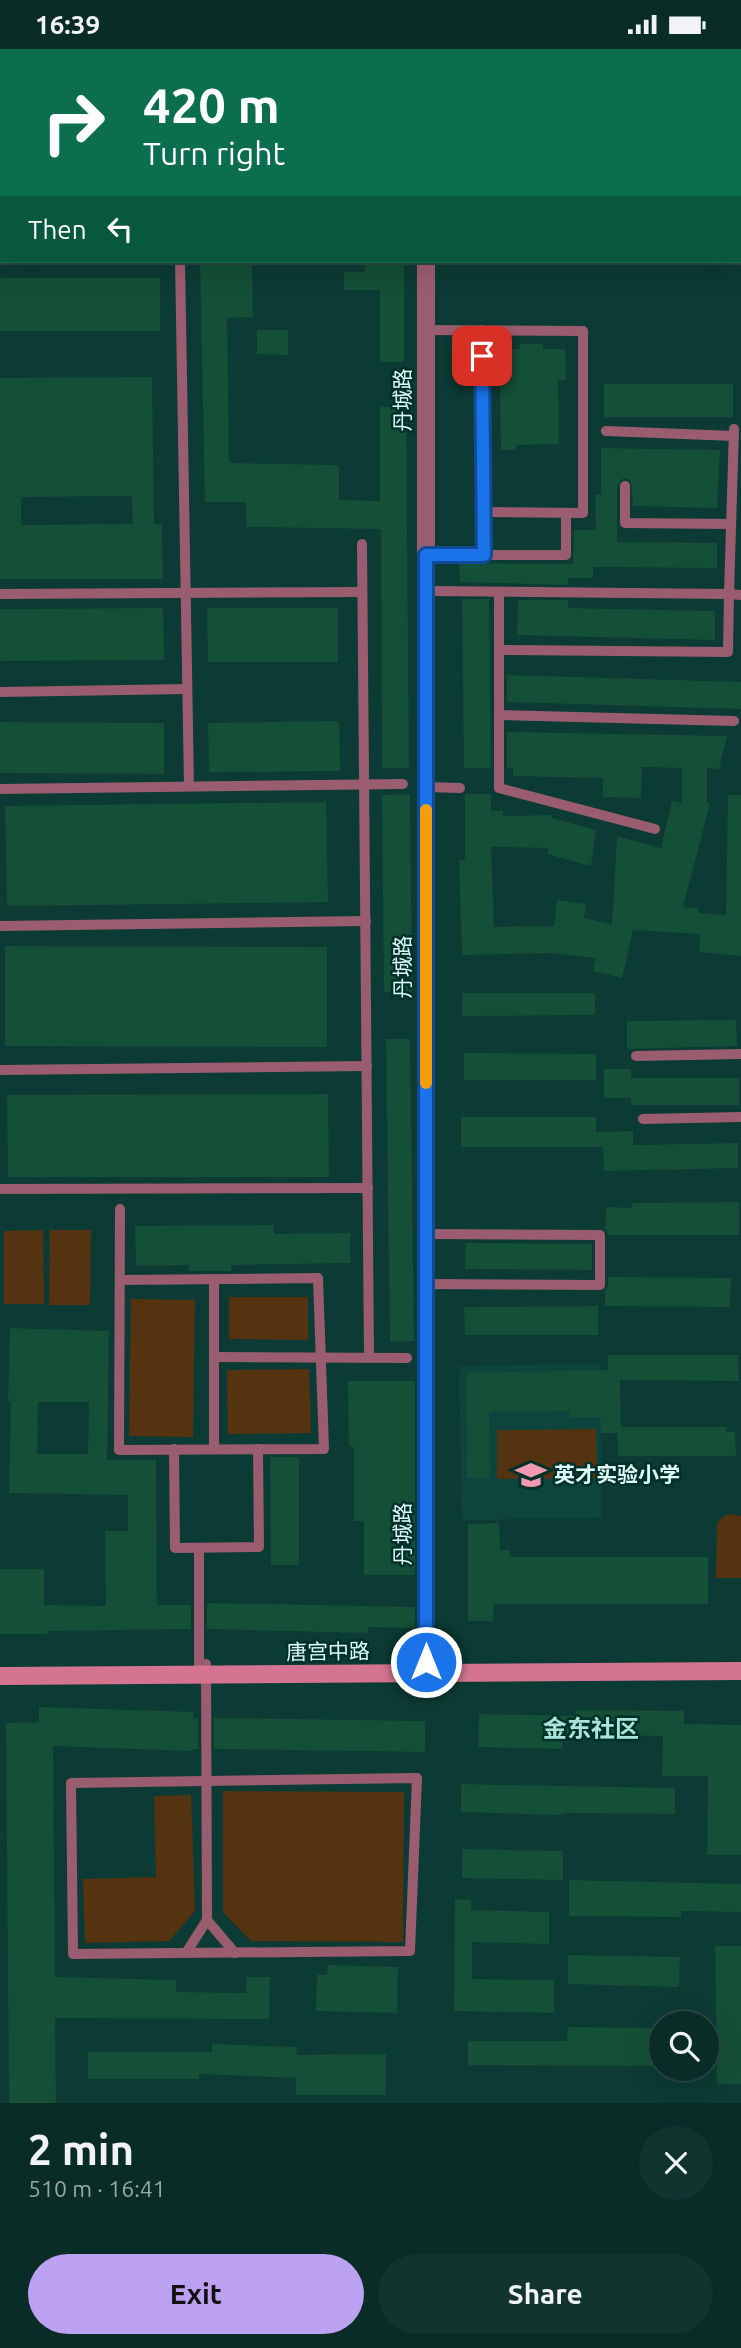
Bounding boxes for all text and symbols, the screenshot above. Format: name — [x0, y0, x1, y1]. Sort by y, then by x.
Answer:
text: 16:39 — [35, 10, 100, 39]
icon: right — [28, 77, 119, 168]
text: 420 m — [143, 77, 280, 132]
text: Turn right — [143, 135, 285, 171]
icon: left — [101, 210, 139, 248]
text: Then — [28, 215, 87, 244]
pin — [452, 326, 512, 386]
icon: arrive — [463, 337, 501, 375]
street label: 丹城路 — [390, 369, 414, 432]
street label: 丹城路 — [390, 936, 414, 999]
school or university icon: 英才实验小学 — [514, 1458, 548, 1492]
place label: 英才实验小学 — [554, 1462, 680, 1486]
street label: 丹城路 — [390, 1503, 414, 1566]
position arrow — [389, 1625, 463, 1699]
street label: 唐宫中路 — [286, 1638, 370, 1664]
district label: 金东社区 — [543, 1715, 639, 1742]
map controls — [649, 2011, 719, 2081]
button: search — [649, 2011, 719, 2081]
text: 2 min — [28, 2126, 134, 2173]
button: close — [639, 2126, 713, 2200]
text: 510 m · 16:41 — [28, 2176, 166, 2201]
button: Exit — [28, 2254, 364, 2334]
button: Share — [378, 2254, 713, 2334]

